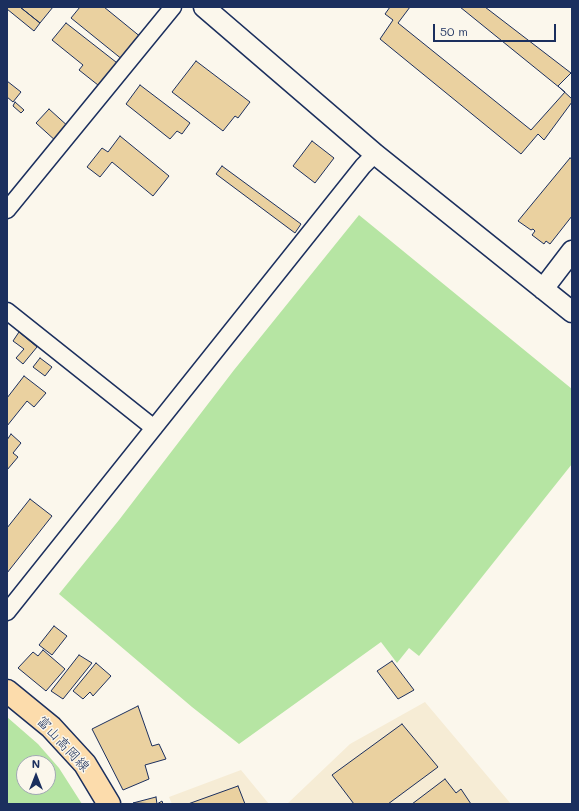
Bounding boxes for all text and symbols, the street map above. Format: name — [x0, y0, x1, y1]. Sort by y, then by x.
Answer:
scale bar — [435, 16, 558, 42]
text: 50 m — [440, 23, 468, 39]
street label: 富山高岡線 — [33, 713, 93, 775]
north arrow — [16, 755, 56, 795]
text: N — [32, 756, 40, 771]

